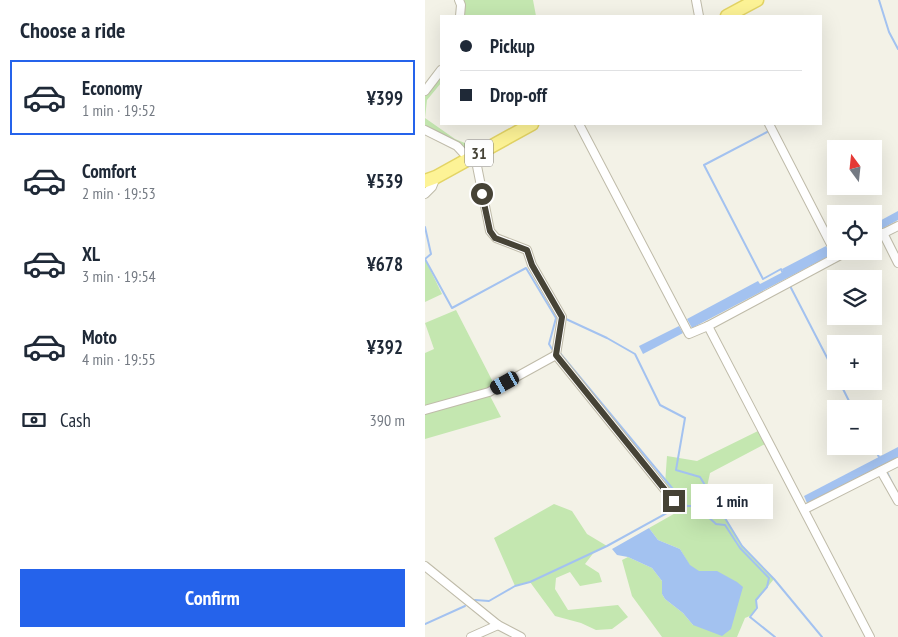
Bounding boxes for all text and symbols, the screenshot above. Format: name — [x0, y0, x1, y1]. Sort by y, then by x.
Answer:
text: Choose a ride — [20, 16, 125, 44]
text: Pickup — [490, 34, 535, 58]
icon: car — [22, 75, 67, 120]
text: Economy — [82, 76, 142, 100]
text: Drop-off — [490, 83, 547, 107]
text: ¥399 — [367, 86, 403, 110]
text: 1 min · 19:52 — [82, 100, 156, 120]
road number: 31 — [465, 140, 493, 167]
north arrow — [827, 140, 883, 195]
map controls — [827, 140, 882, 455]
icon: car — [22, 158, 67, 203]
text: Comfort — [82, 159, 136, 183]
text: ¥539 — [367, 169, 403, 193]
text: 2 min · 19:53 — [82, 183, 156, 203]
route start — [471, 183, 493, 205]
button: locate — [827, 205, 882, 260]
icon: car — [22, 241, 67, 286]
text: XL — [82, 242, 100, 266]
text: ¥678 — [367, 252, 403, 276]
text: 3 min · 19:54 — [82, 266, 156, 286]
button: layers — [827, 270, 882, 325]
icon: car — [22, 324, 67, 369]
text: Moto — [82, 325, 117, 349]
text: ¥392 — [367, 335, 403, 359]
button: + — [827, 335, 882, 390]
text: 4 min · 19:55 — [82, 349, 156, 369]
car — [488, 369, 521, 397]
button: − — [827, 400, 882, 455]
icon: cash — [20, 406, 48, 434]
text: Cash — [60, 408, 91, 432]
text: 390 m — [370, 410, 405, 430]
callout: 1 min — [691, 484, 774, 518]
route end — [663, 490, 685, 512]
text: 1 min — [716, 491, 748, 511]
button: Confirm — [20, 569, 405, 627]

